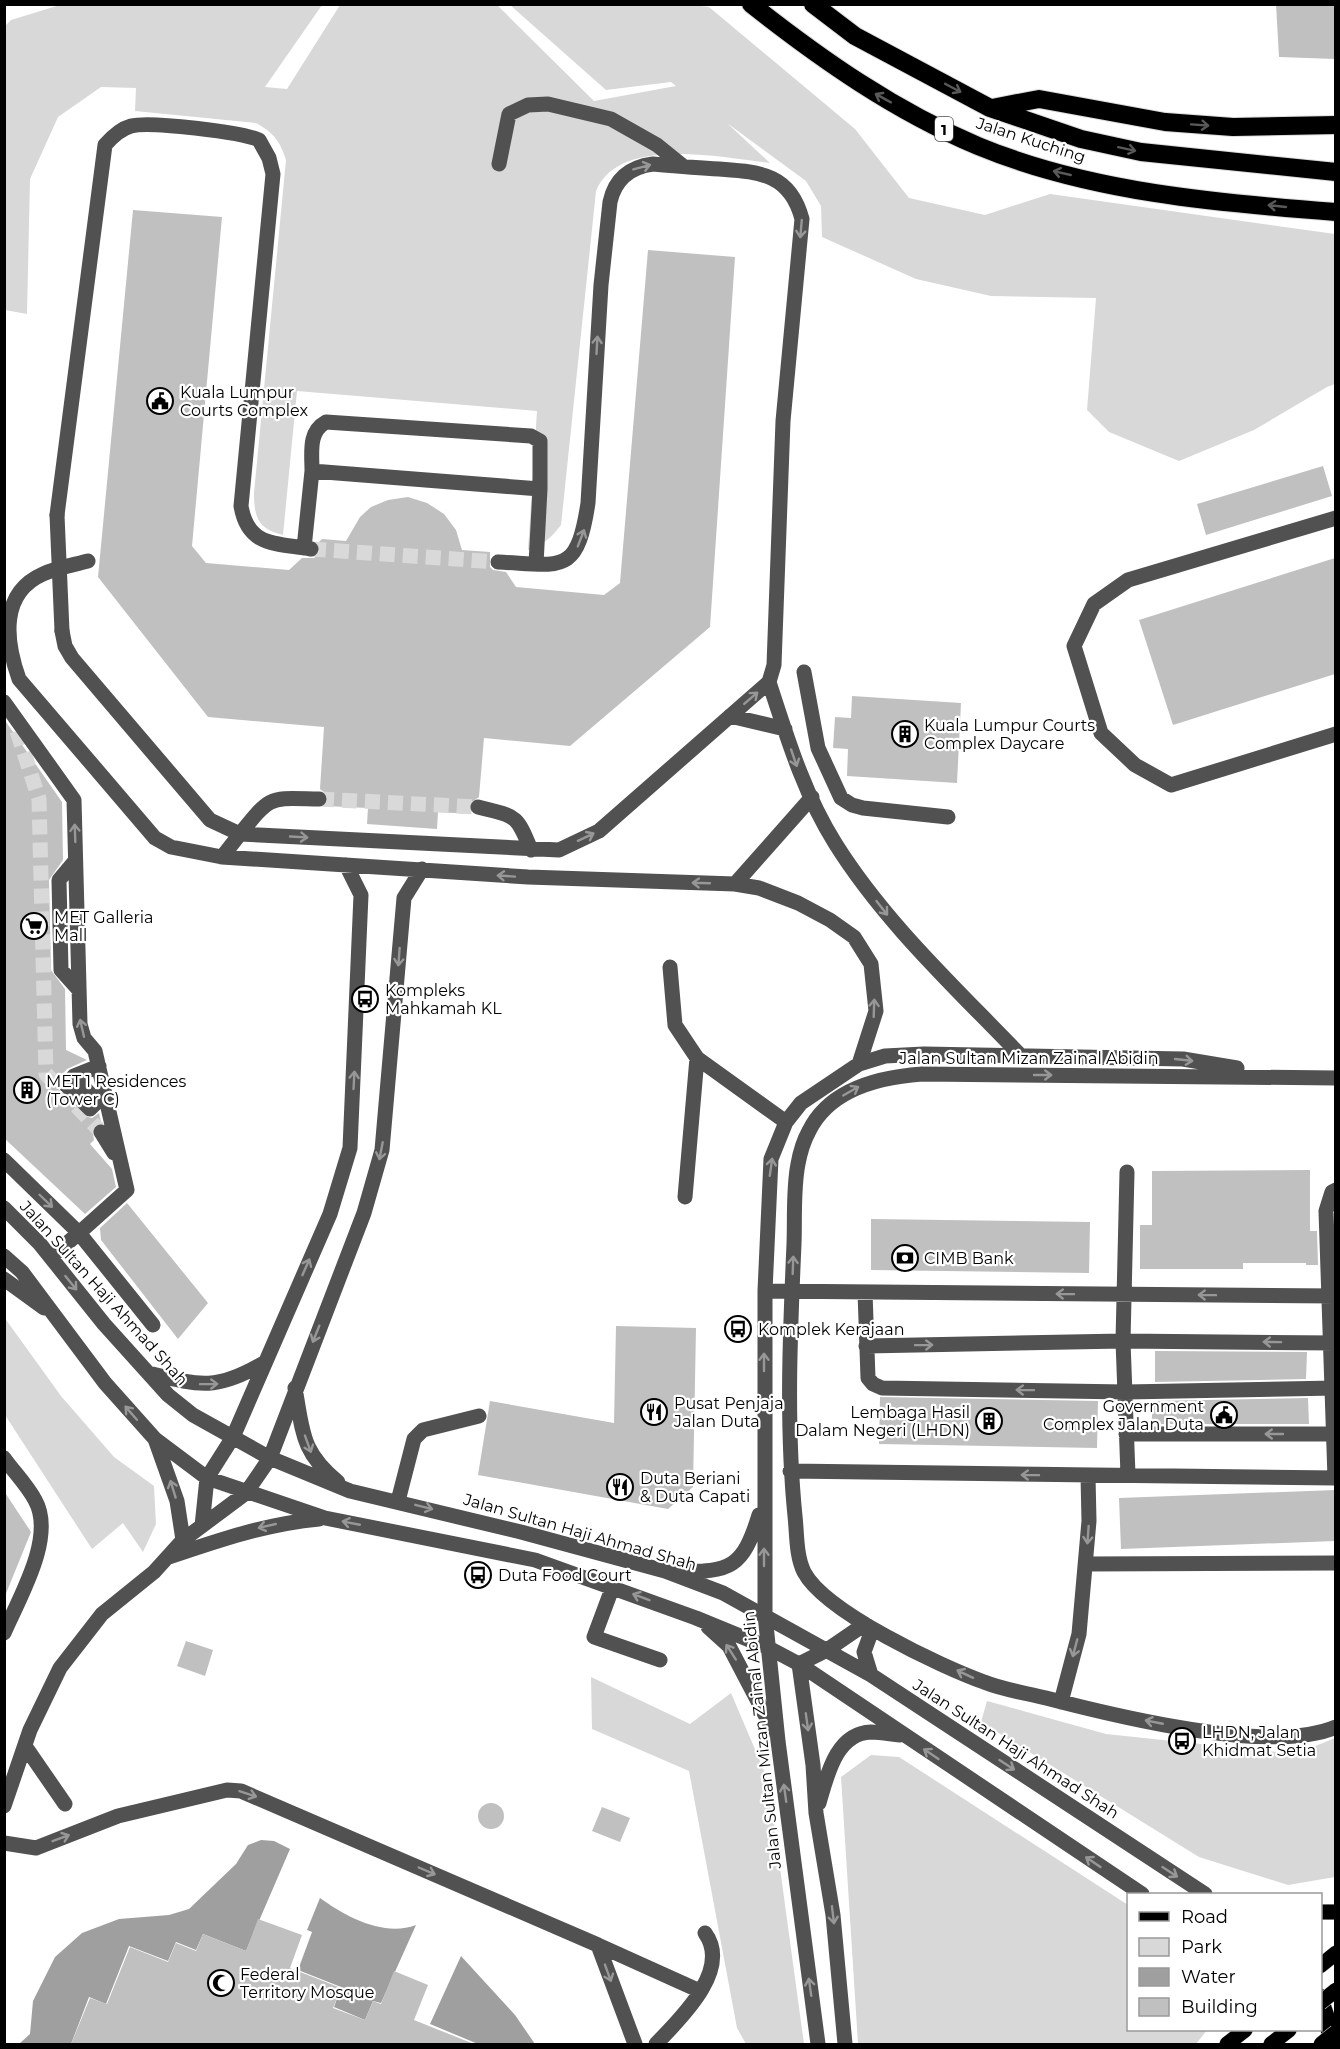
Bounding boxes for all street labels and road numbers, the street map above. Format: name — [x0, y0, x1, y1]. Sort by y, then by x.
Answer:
street label: Jalan Kuching — [973, 113, 1088, 167]
road number: 1 — [935, 117, 953, 141]
street label: Jalan Sultan Mizan Zainal Abidin — [898, 1049, 1159, 1068]
street label: Jalan Sultan Haji Ahmad Shah — [15, 1196, 192, 1389]
street label: Jalan Sultan Haji Ahmad Shah — [460, 1489, 699, 1574]
street label: Jalan Sultan Mizan Zainal Abidin — [739, 1610, 785, 1871]
street label: Jalan Sultan Haji Ahmad Shah — [909, 1675, 1122, 1823]

